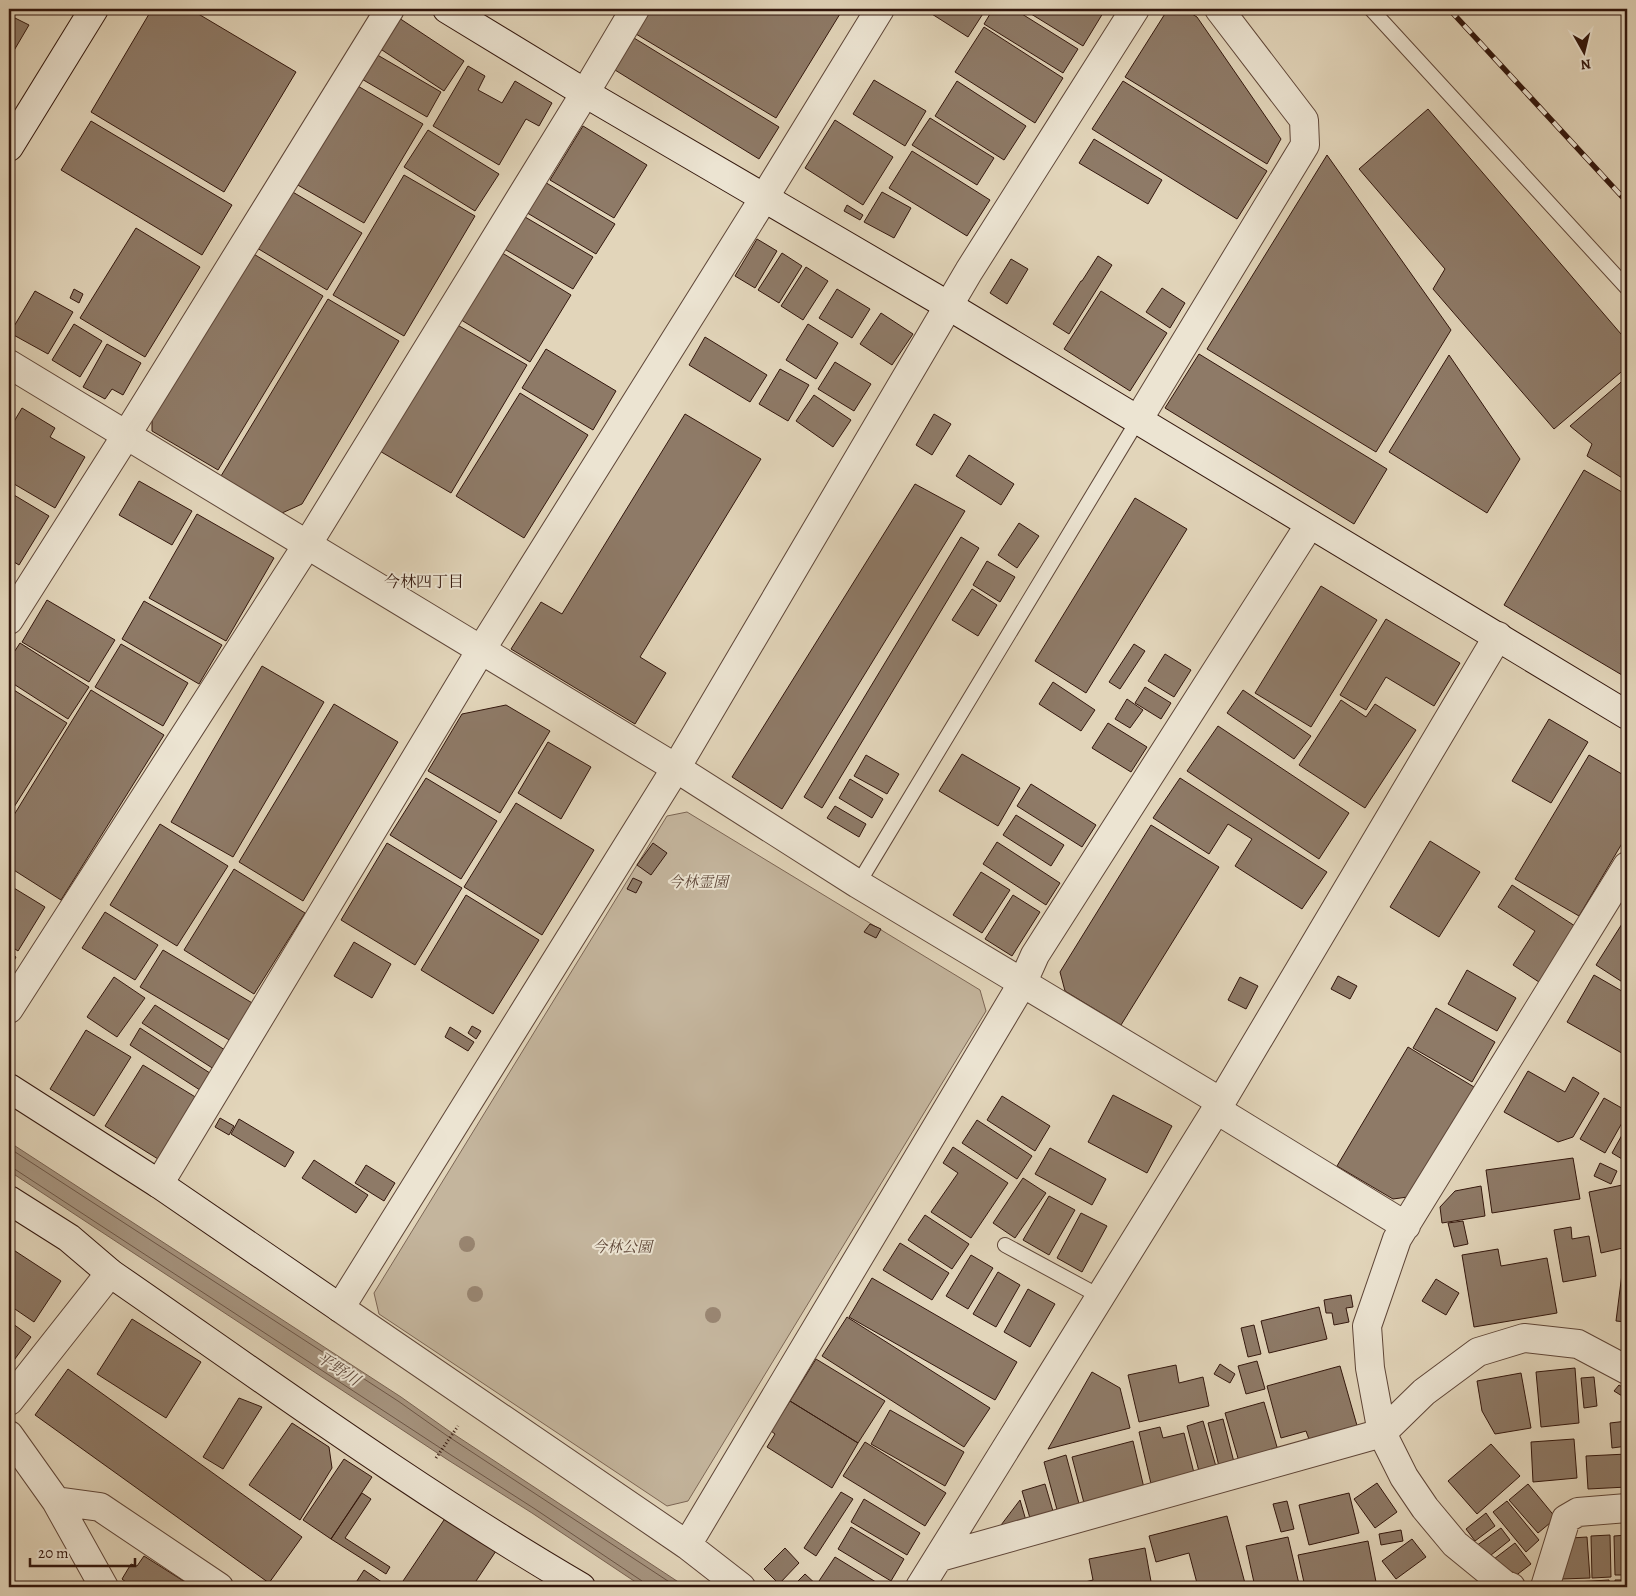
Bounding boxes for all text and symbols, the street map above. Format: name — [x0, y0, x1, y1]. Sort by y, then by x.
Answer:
north arrow — [1558, 28, 1608, 78]
text: N — [1579, 54, 1592, 74]
district label: 今林四丁目 — [384, 571, 464, 593]
park label: 今林霊園 — [668, 872, 731, 892]
park label: 今林公園 — [592, 1237, 655, 1257]
water label: 平野川 — [312, 1347, 366, 1392]
scale bar — [30, 1536, 135, 1568]
text: 20 m — [38, 1543, 69, 1563]

